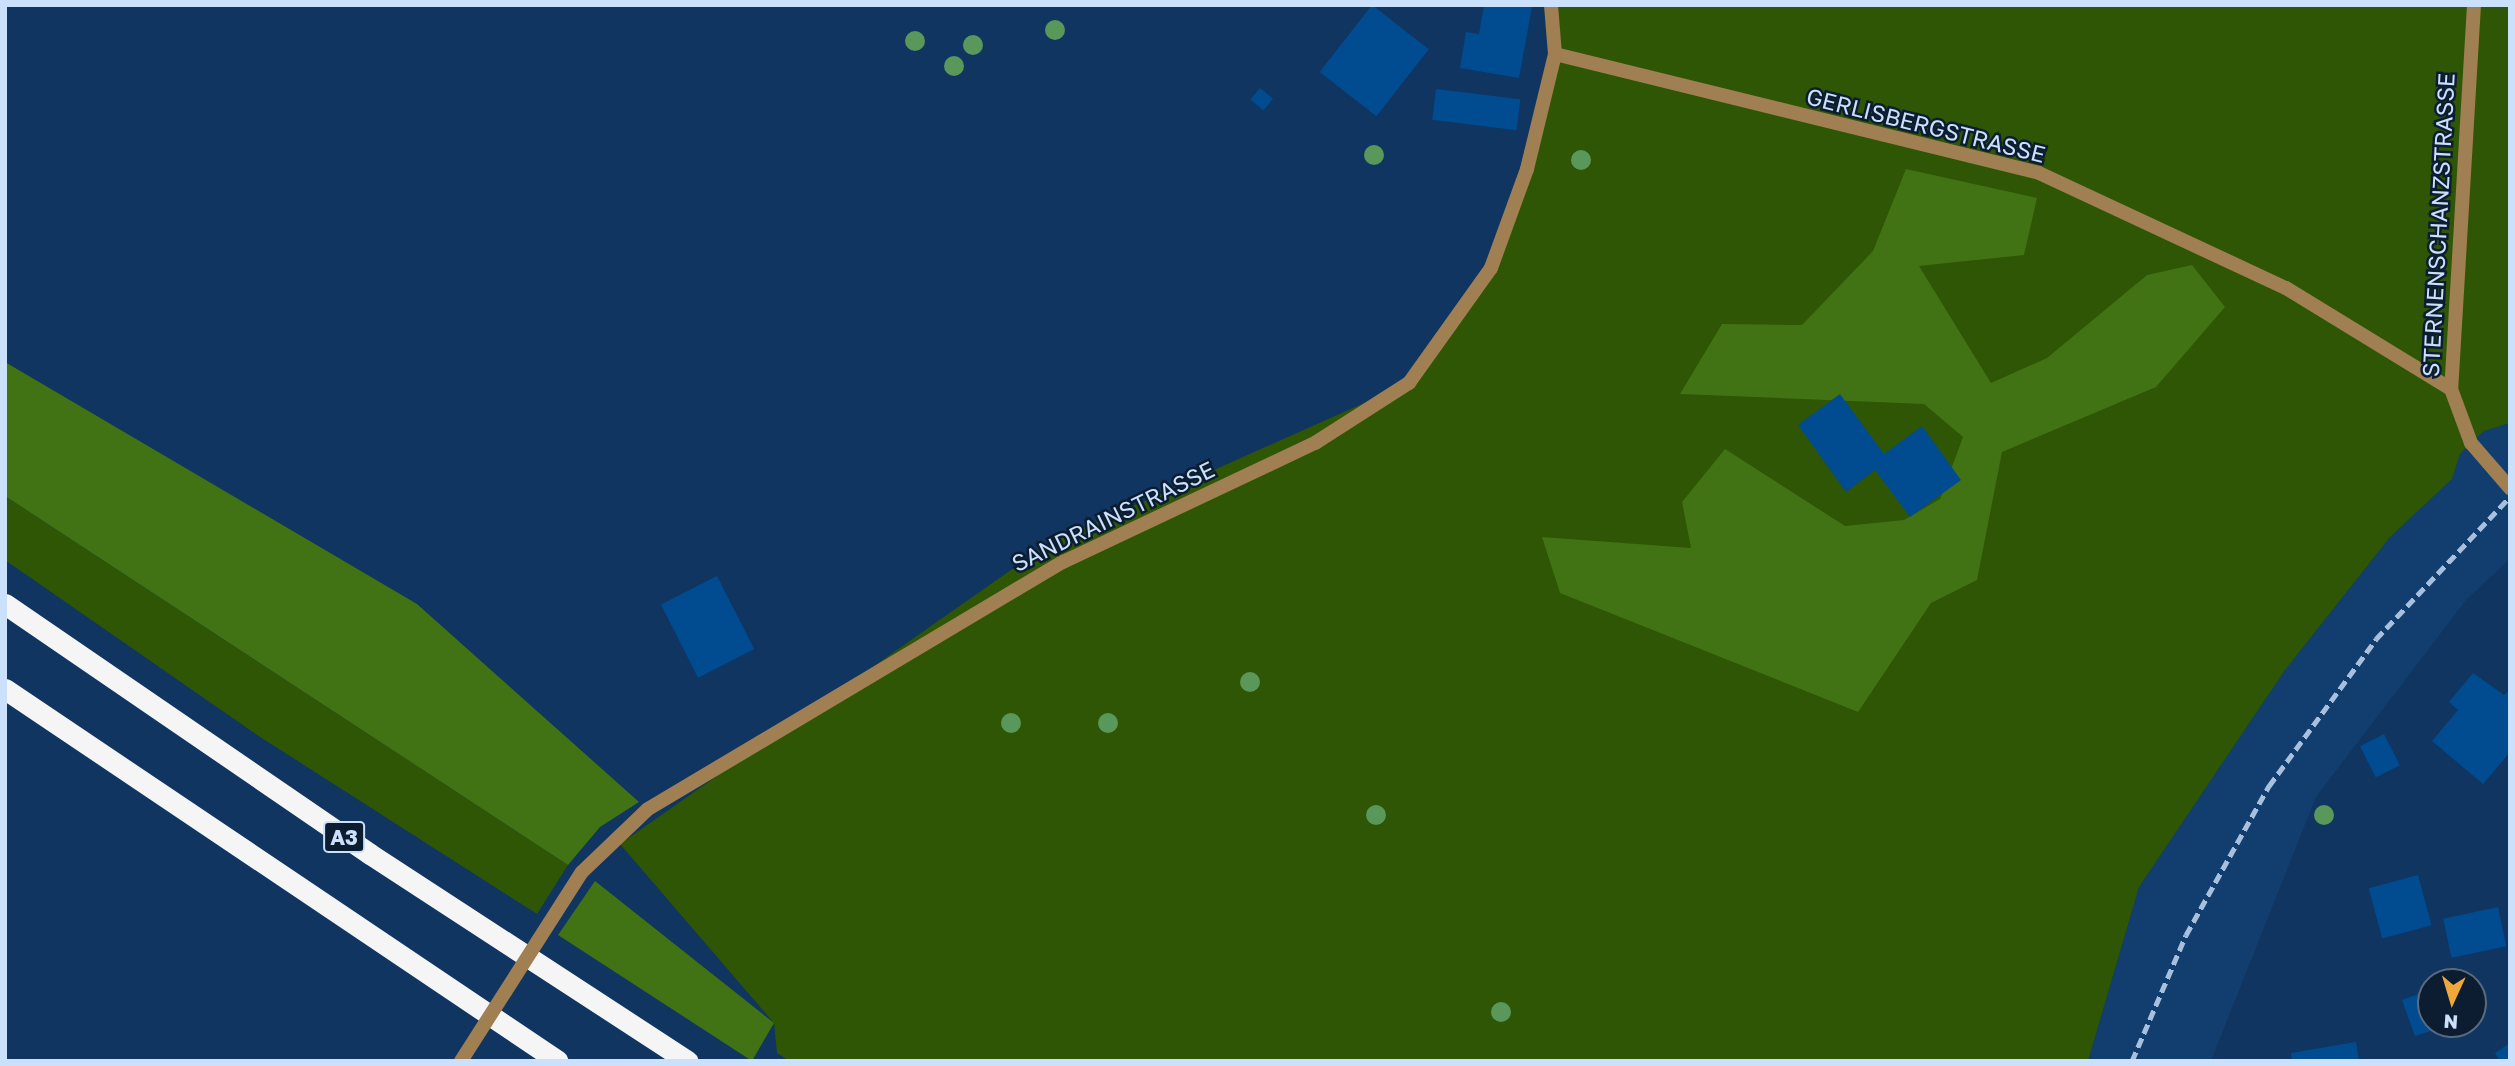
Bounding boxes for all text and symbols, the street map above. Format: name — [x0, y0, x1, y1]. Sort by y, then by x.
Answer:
street label: STERNENSCHANZSTRASSE — [2416, 72, 2460, 378]
street label: GERLISBERGSTRASSE — [1804, 82, 2048, 168]
street label: SANDRAINSTRASSE — [1007, 455, 1219, 577]
road number: A3 — [323, 820, 365, 854]
north arrow — [2417, 968, 2487, 1038]
text: N — [2443, 1010, 2459, 1034]

